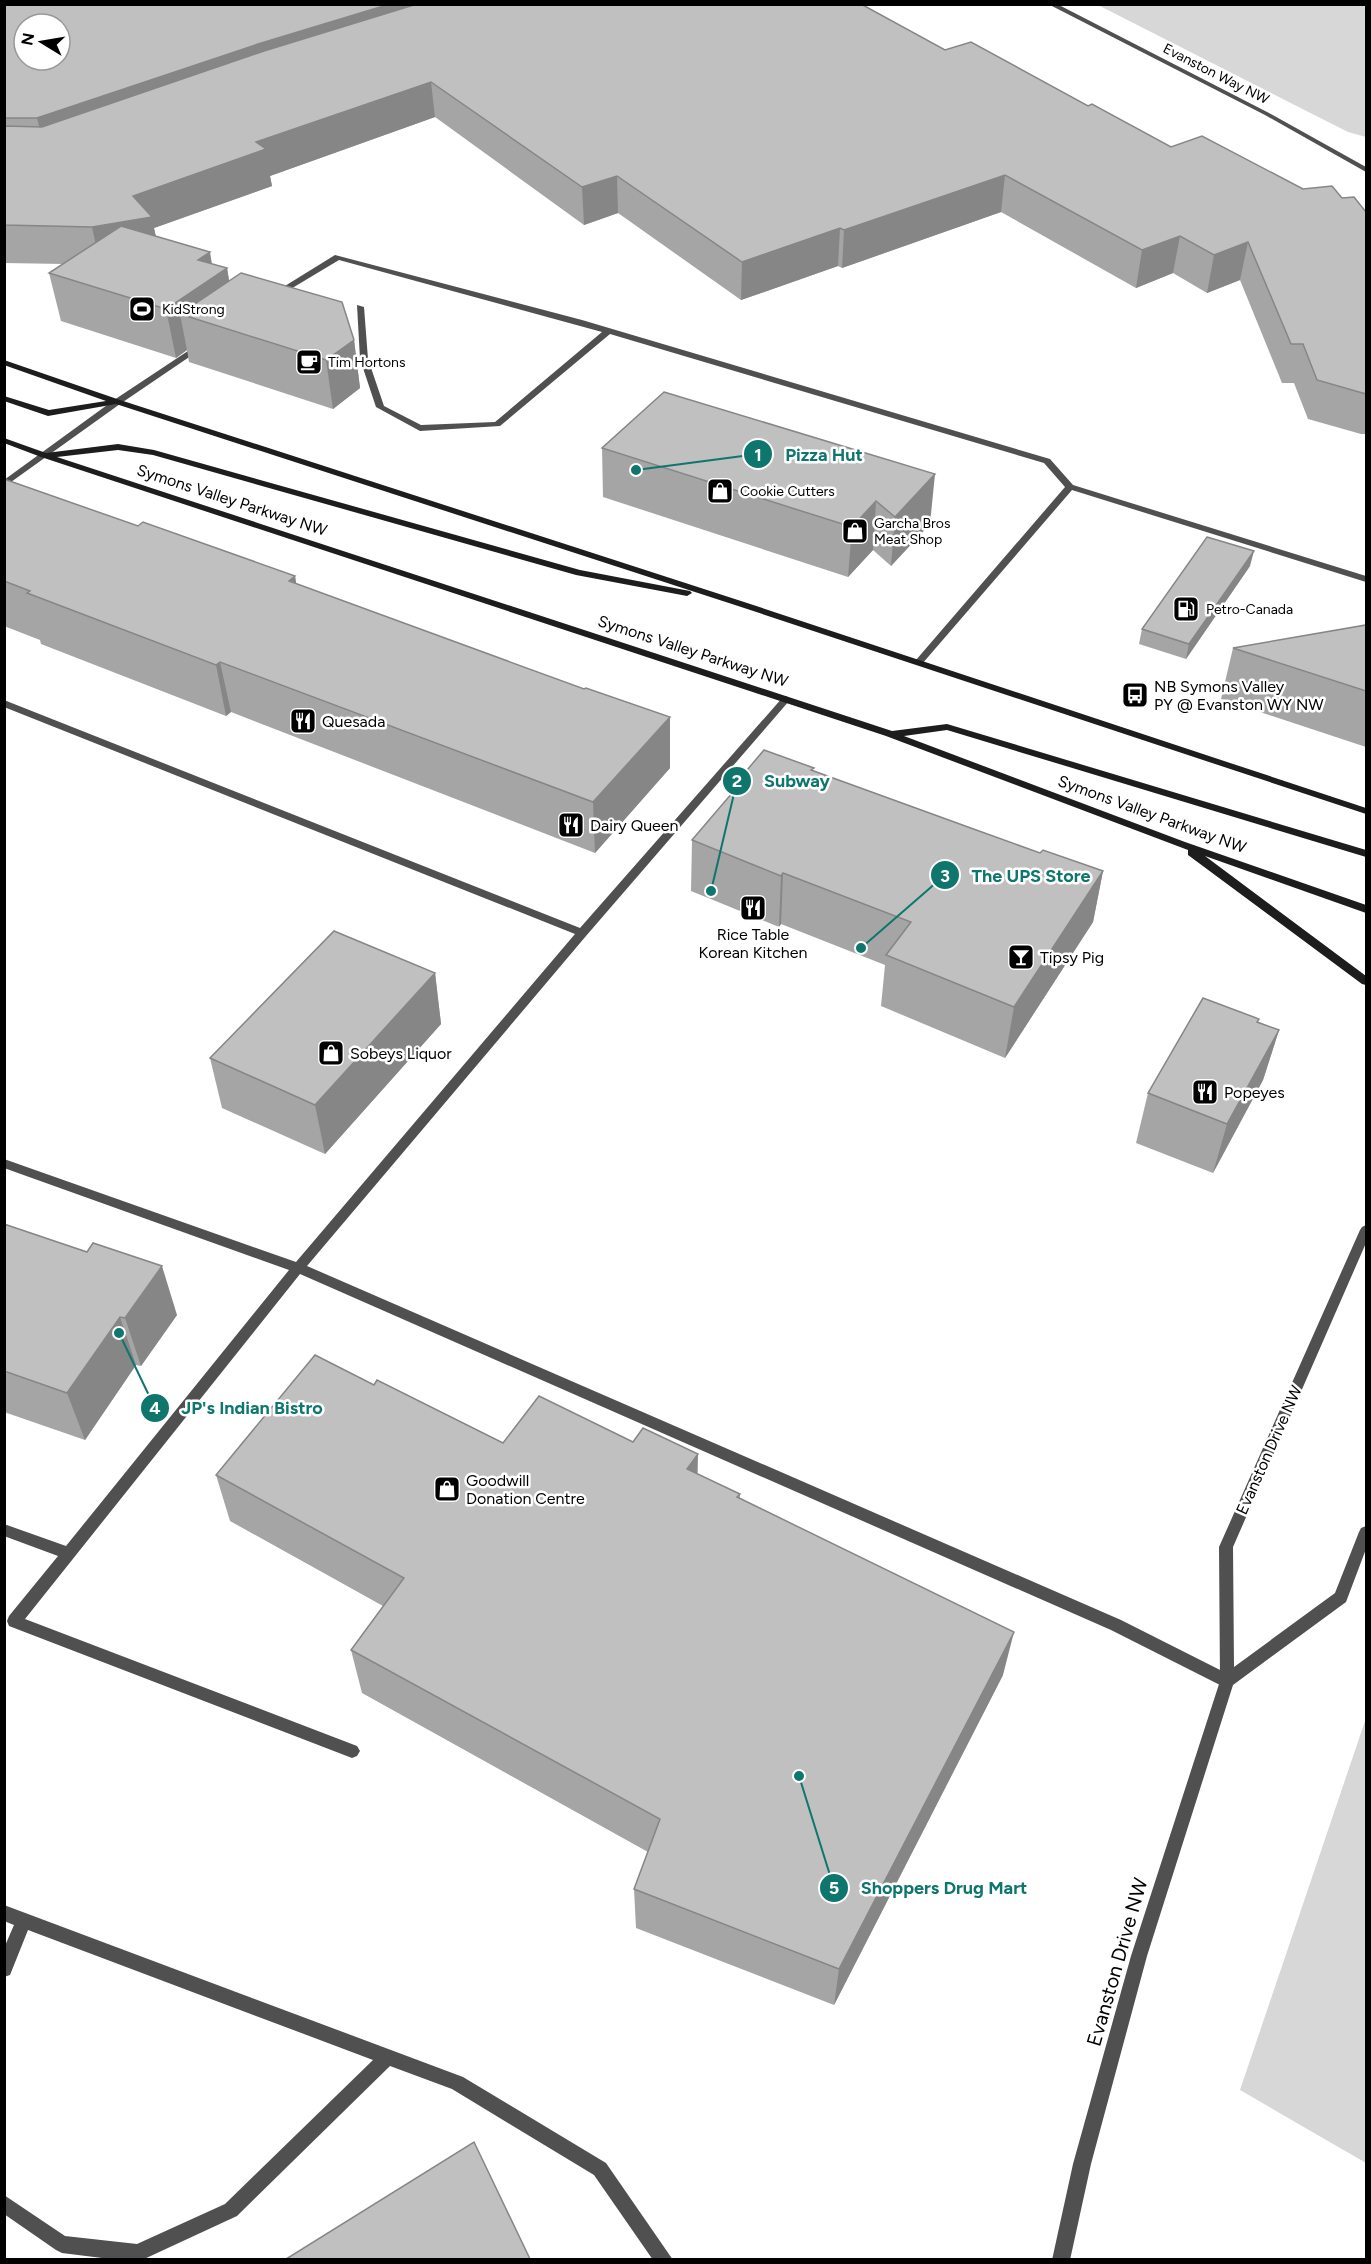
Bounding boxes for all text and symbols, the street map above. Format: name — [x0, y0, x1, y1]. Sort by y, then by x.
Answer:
north arrow — [12, 12, 72, 72]
text: N — [17, 31, 38, 47]
street label: Evanston Way NW — [1160, 40, 1272, 108]
sports icon: KidStrong — [127, 294, 157, 324]
place label: KidStrong — [162, 301, 225, 318]
cafe icon: Tim Hortons — [294, 347, 324, 377]
place label: Tim Hortons — [328, 354, 405, 371]
callout: Pizza Hut — [743, 436, 874, 472]
text: 1 — [754, 444, 762, 466]
text: Pizza Hut — [785, 444, 863, 466]
street label: Symons Valley Parkway NW — [134, 460, 330, 540]
shop icon: Cookie Cutters — [705, 476, 735, 506]
place label: Cookie Cutters — [740, 483, 835, 500]
place label: Garcha Bros Meat Shop — [874, 515, 950, 548]
shop icon: Garcha Bros Meat Shop — [840, 516, 870, 546]
fuel station icon: Petro-Canada — [1171, 594, 1201, 624]
place label: Petro-Canada — [1206, 601, 1293, 618]
street label: Symons Valley Parkway NW — [595, 611, 791, 691]
place label: NB Symons Valley PY @ Evanston WY NW — [1154, 677, 1324, 714]
bus stop icon: NB Symons Valley PY @ Evanston WY NW — [1120, 680, 1150, 710]
restaurant icon: Quesada — [288, 706, 318, 736]
place label: Quesada — [322, 712, 385, 731]
callout: Subway — [722, 763, 842, 799]
text: 2 — [732, 770, 742, 792]
text: Subway — [764, 770, 831, 792]
street label: Symons Valley Parkway NW — [1055, 771, 1249, 857]
restaurant icon: Dairy Queen — [556, 810, 586, 840]
place label: Dairy Queen — [590, 816, 679, 835]
callout: The UPS Store — [930, 857, 1103, 893]
text: 3 — [940, 865, 950, 887]
text: The UPS Store — [971, 865, 1091, 887]
restaurant icon: Rice Table Korean Kitchen — [738, 893, 768, 923]
place label: Rice Table Korean Kitchen — [699, 925, 807, 962]
bar icon: Tipsy Pig — [1006, 942, 1036, 972]
place label: Tipsy Pig — [1040, 948, 1104, 967]
shop icon: Sobeys Liquor — [316, 1038, 346, 1068]
place label: Sobeys Liquor — [350, 1044, 452, 1063]
restaurant icon: Popeyes — [1190, 1077, 1220, 1107]
place label: Popeyes — [1224, 1083, 1285, 1102]
street label: Evanston Drive NW — [1232, 1382, 1306, 1517]
callout: JP's Indian Bistro — [140, 1390, 335, 1426]
text: 4 — [149, 1397, 161, 1419]
text: JP's Indian Bistro — [181, 1397, 323, 1419]
place label: Goodwill Donation Centre — [466, 1471, 585, 1508]
shop icon: Goodwill Donation Centre — [432, 1474, 462, 1504]
callout: Shoppers Drug Mart — [819, 1870, 1039, 1906]
street label: Evanston Drive NW — [1082, 1875, 1152, 2049]
text: 5 — [829, 1877, 839, 1899]
text: Shoppers Drug Mart — [861, 1877, 1027, 1899]

